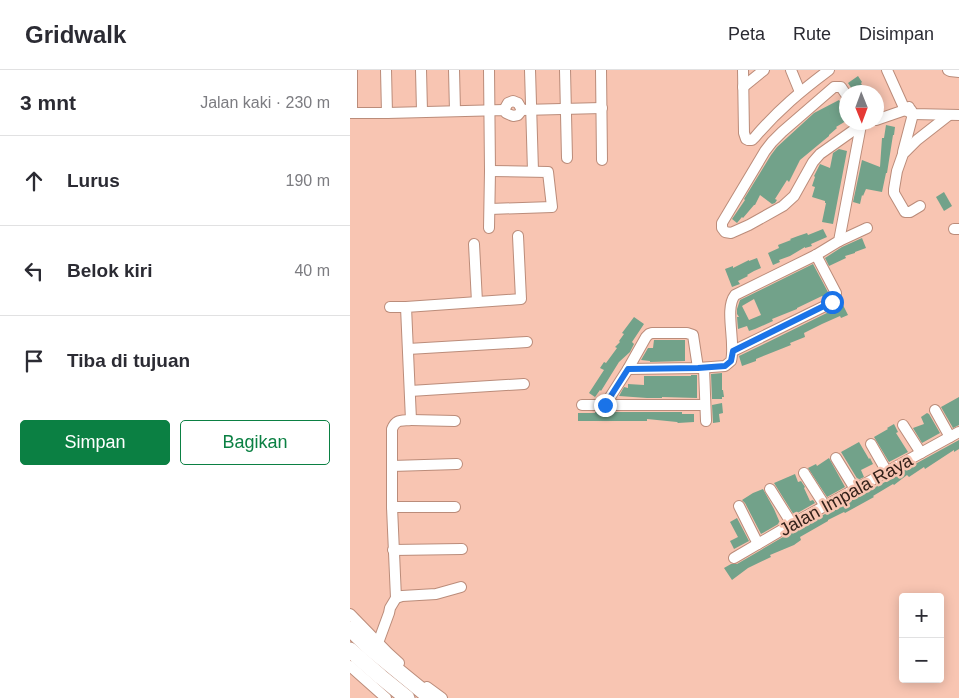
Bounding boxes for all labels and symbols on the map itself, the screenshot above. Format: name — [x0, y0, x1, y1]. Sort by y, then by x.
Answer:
north arrow — [839, 85, 884, 130]
route start — [821, 291, 844, 314]
route end — [594, 394, 617, 417]
street label: Jalan Impala Raya — [776, 450, 917, 540]

